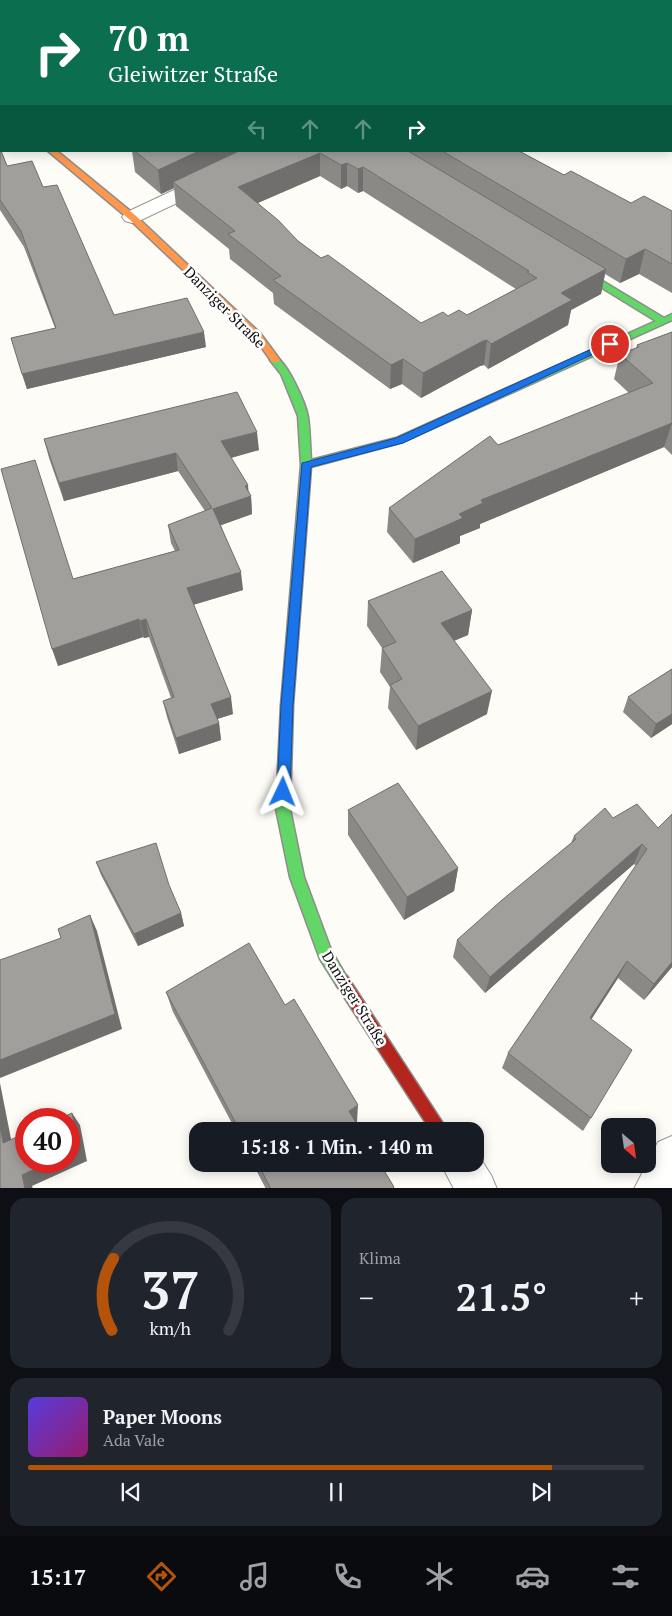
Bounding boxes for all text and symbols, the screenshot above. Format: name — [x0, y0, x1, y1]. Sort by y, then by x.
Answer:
text: 70 m — [108, 15, 189, 61]
icon: right — [25, 20, 90, 85]
text: Gleiwitzer Straße — [108, 59, 278, 88]
icon: left — [243, 115, 271, 143]
icon: ahead — [296, 115, 324, 143]
icon: ahead — [349, 115, 377, 143]
icon: right — [402, 115, 430, 143]
street label: Danziger Straße — [180, 262, 270, 352]
pin — [589, 323, 631, 365]
icon: arrive — [596, 330, 624, 358]
position arrow — [256, 765, 308, 817]
street label: Danziger Straße — [318, 947, 392, 1049]
speed limit sign: 40 — [15, 1108, 80, 1173]
north arrow — [601, 1118, 656, 1172]
map controls — [601, 1118, 656, 1173]
text: 15:18 · 1 Min. · 140 m — [240, 1134, 433, 1159]
text: Klima — [359, 1247, 401, 1269]
text: 37 — [141, 1255, 200, 1324]
text: 21.5° — [456, 1272, 547, 1322]
text: − — [359, 1279, 374, 1316]
text: + — [629, 1279, 644, 1316]
text: km/h — [150, 1316, 192, 1340]
text: Paper Moons — [103, 1404, 222, 1429]
text: Ada Vale — [103, 1429, 165, 1451]
icon: previous — [117, 1478, 145, 1506]
icon: pause — [322, 1478, 350, 1506]
icon: next — [527, 1478, 555, 1506]
icon: directions — [144, 1559, 179, 1594]
icon: music — [237, 1559, 272, 1594]
icon: phone — [330, 1559, 365, 1594]
icon: climate — [422, 1559, 457, 1594]
icon: car — [515, 1559, 550, 1594]
icon: filters — [608, 1559, 643, 1594]
text: 15:17 — [29, 1562, 86, 1591]

